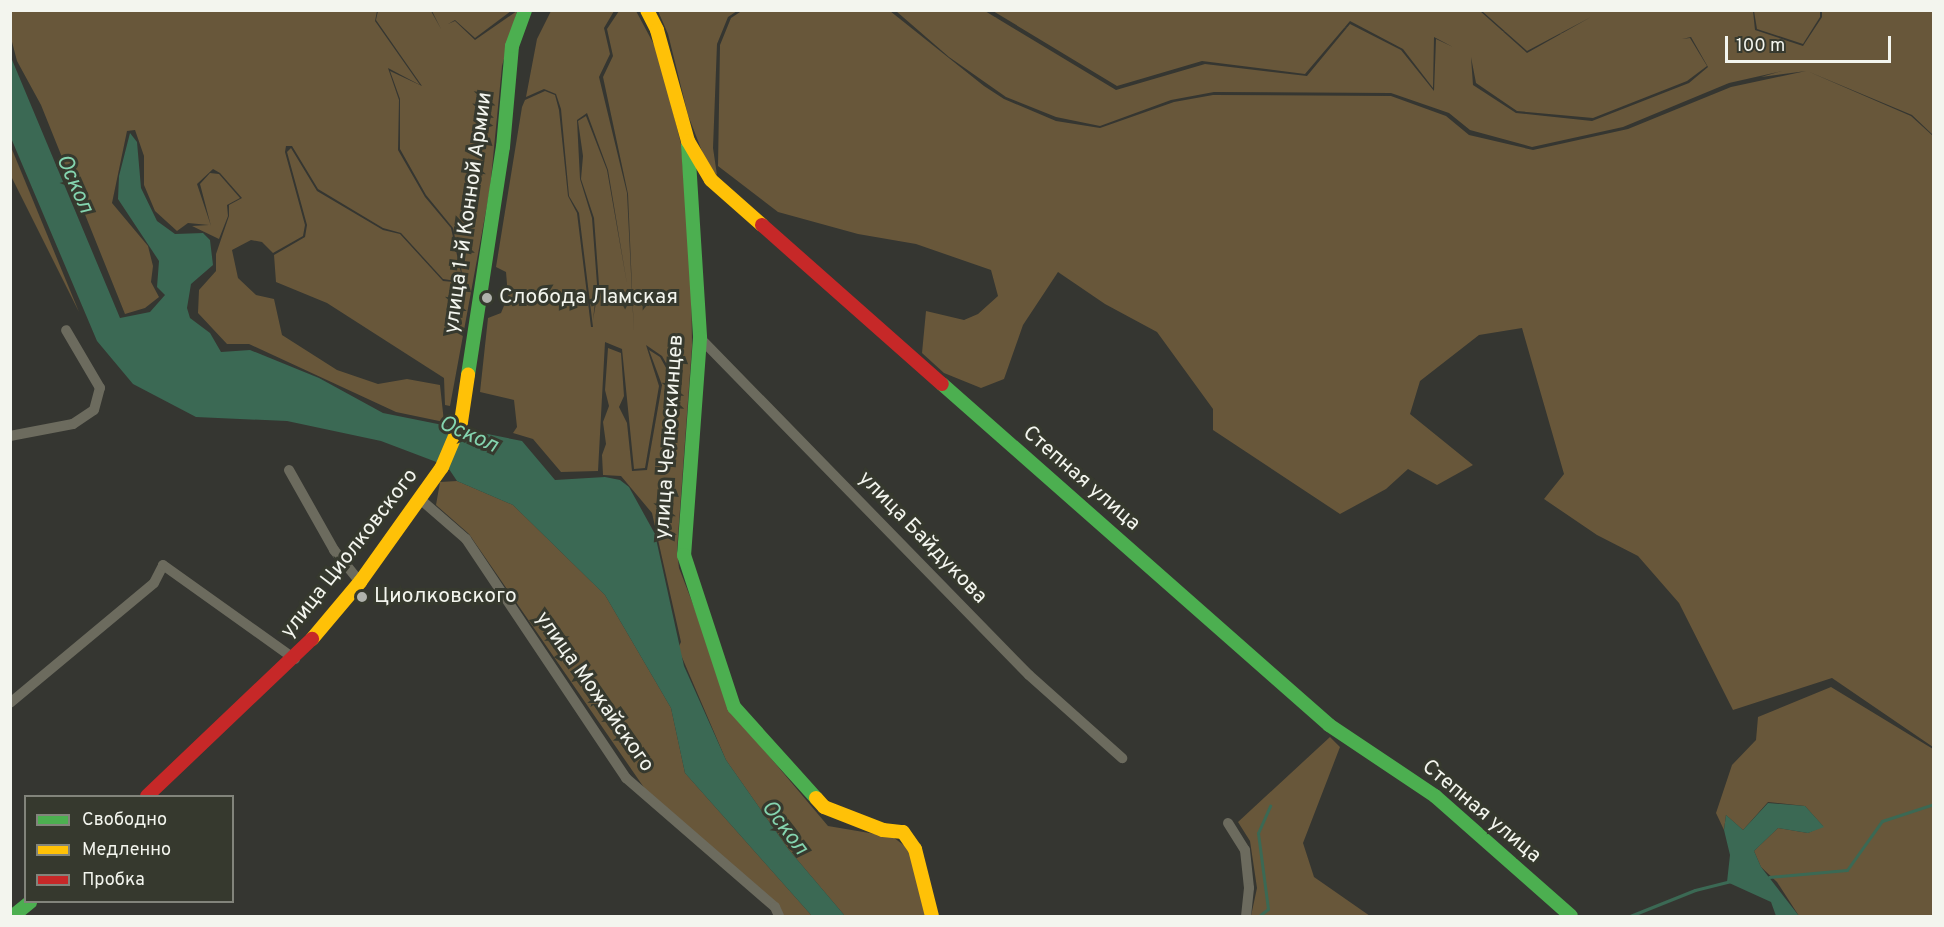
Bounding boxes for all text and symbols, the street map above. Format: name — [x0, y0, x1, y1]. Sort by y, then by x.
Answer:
scale bar — [1728, 24, 1894, 62]
text: 100 m — [1736, 35, 1785, 58]
street label: улица 1-й Конной Армии — [440, 90, 498, 336]
water label: Оскол — [49, 150, 99, 218]
place label: Слобода Ламская — [499, 285, 678, 311]
marker: Слобода Ламская — [480, 291, 494, 305]
street label: улица Челюскинцев — [650, 334, 690, 540]
water label: Оскол — [434, 410, 502, 460]
street label: Степная улица — [1017, 421, 1145, 537]
street label: улица Циолковского — [276, 464, 424, 644]
street label: улица Байдукова — [852, 466, 992, 610]
place label: Циолковского — [374, 584, 517, 610]
marker: Циолковского — [355, 590, 369, 604]
street label: улица Можайского — [529, 607, 659, 777]
street label: Степная улица — [1416, 755, 1546, 869]
legend — [24, 795, 234, 903]
water label: Оскол — [755, 795, 813, 861]
text: Свободно — [82, 809, 167, 832]
text: Медленно — [82, 839, 171, 862]
text: Пробка — [82, 869, 145, 892]

